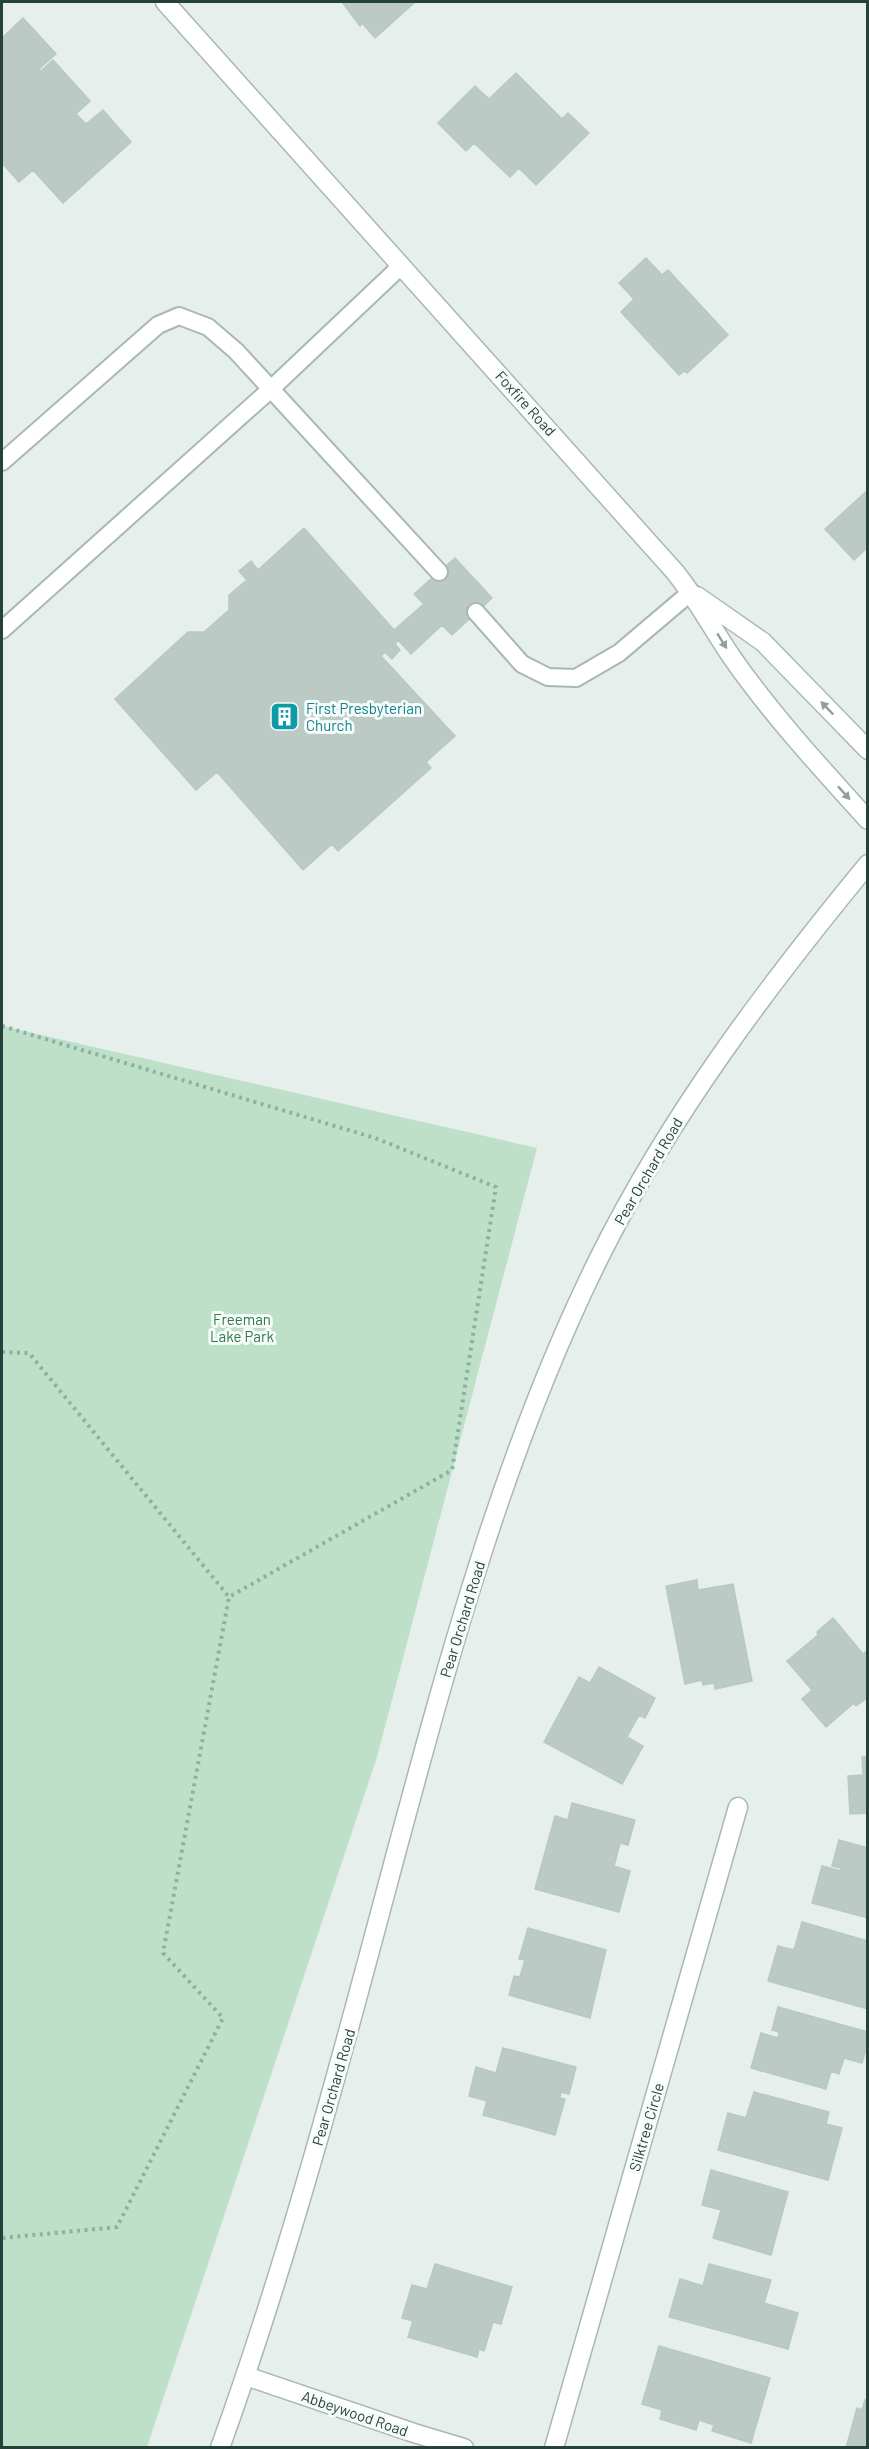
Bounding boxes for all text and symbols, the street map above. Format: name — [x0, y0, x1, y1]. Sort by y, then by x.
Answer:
street label: Foxfire Road — [492, 367, 560, 439]
one-way arrow — [716, 633, 727, 649]
place label: First Presbyterian Church — [306, 699, 422, 734]
building icon: First Presbyterian Church — [269, 701, 301, 733]
one-way arrow — [820, 701, 834, 716]
one-way arrow — [837, 786, 851, 801]
street label: Pear Orchard Road — [610, 1114, 686, 1228]
park label: Freeman Lake Park — [210, 1310, 274, 1345]
street label: Pear Orchard Road — [436, 1559, 488, 1679]
street label: Pear Orchard Road — [308, 2027, 358, 2147]
street label: Silktree Circle — [625, 2081, 667, 2173]
street label: Abbeywood Road — [299, 2386, 411, 2440]

